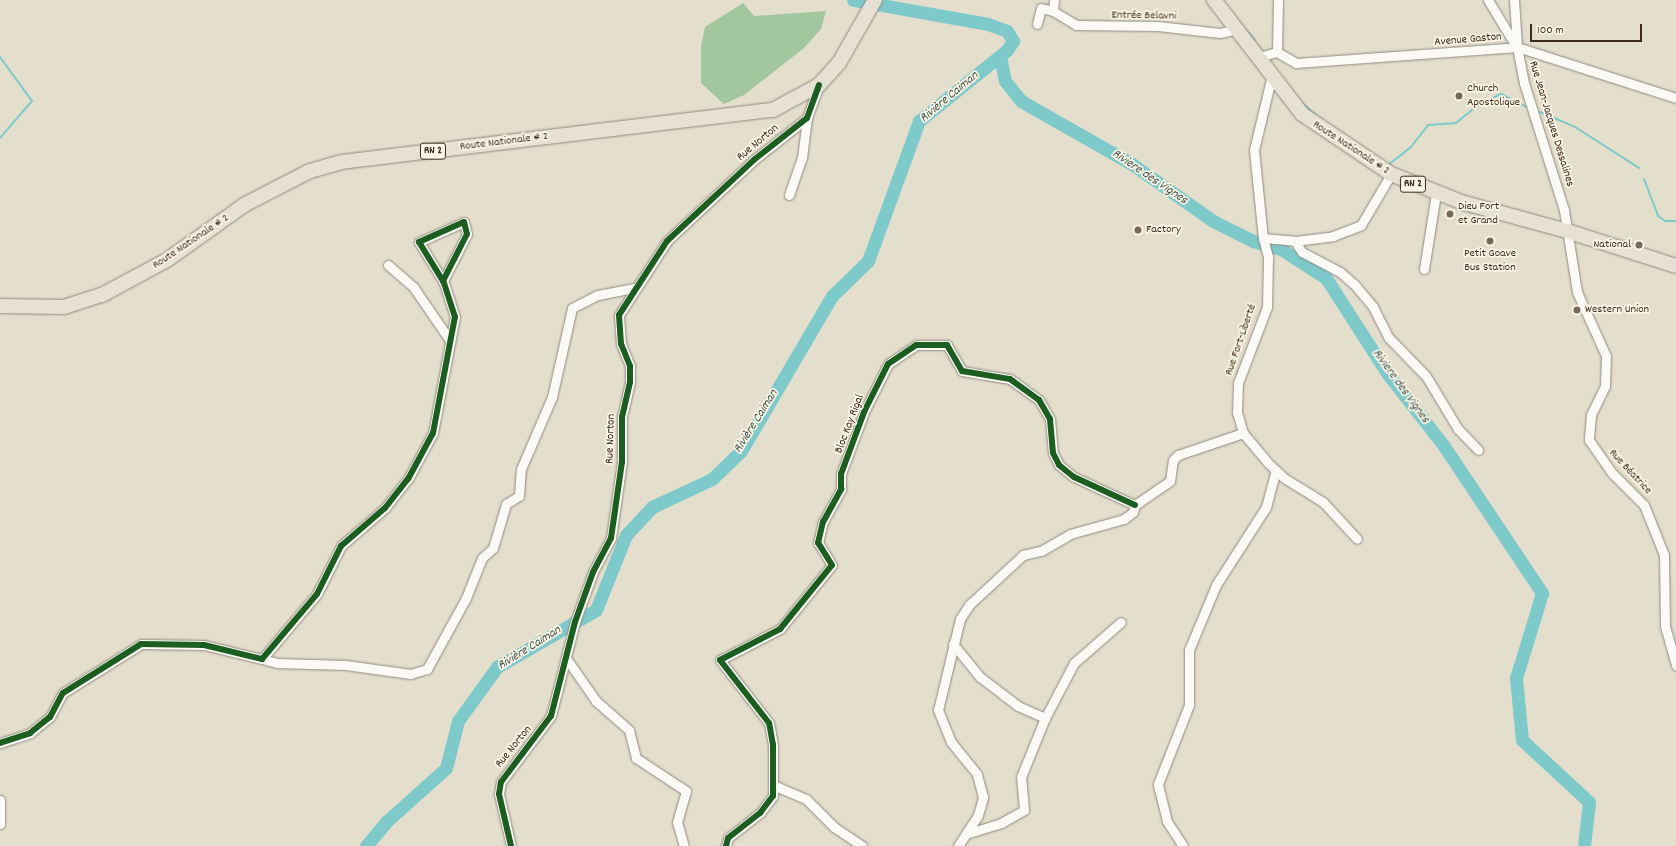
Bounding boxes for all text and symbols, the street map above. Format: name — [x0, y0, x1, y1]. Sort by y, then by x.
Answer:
street label: Entrée Belavni — [1111, 8, 1177, 24]
scale bar — [1532, 16, 1644, 42]
text: 100 m — [1537, 22, 1564, 39]
street label: Avenue Gaston — [1434, 30, 1502, 50]
street label: Rue Jean-Jacques Dessalines — [1525, 59, 1577, 189]
water label: Rivière Caiman — [918, 69, 982, 127]
place label: Church Apostolique — [1467, 82, 1520, 110]
marker: Church Apostolique — [1454, 91, 1464, 101]
street label: Route Nationale # 2 — [1310, 118, 1392, 178]
street label: Rue Norton — [734, 121, 782, 165]
street label: Route Nationale # 2 — [459, 129, 549, 155]
road number: RN 2 — [419, 142, 447, 160]
water label: Riviere des Vignes — [1108, 147, 1190, 209]
road number: RN 2 — [1399, 175, 1427, 193]
place label: Dieu Fort et Grand — [1458, 200, 1499, 228]
marker: Dieu Fort et Grand — [1445, 209, 1455, 219]
street label: Route Nationale # 2 — [150, 211, 232, 273]
place label: Factory — [1146, 223, 1181, 237]
marker: Factory — [1133, 225, 1143, 235]
marker: Petit Goave Bus Station — [1485, 236, 1495, 246]
place label: National — [1593, 238, 1631, 252]
marker: National — [1634, 240, 1644, 250]
place label: Petit Goave Bus Station — [1464, 247, 1516, 275]
street label: Rue Fort-Liberté — [1222, 303, 1260, 377]
place label: Western Union — [1585, 303, 1649, 317]
marker: Western Union — [1572, 305, 1582, 315]
water label: Riviere des Vignes — [1368, 347, 1432, 427]
water label: Rivière Caiman — [731, 388, 783, 456]
street label: Bloc Kay Rigal — [832, 392, 868, 456]
street label: Rue Norton — [603, 414, 619, 464]
street label: Rue Béatrice — [1605, 446, 1655, 498]
water label: Rivière Caiman — [496, 623, 564, 675]
street label: Rue Norton — [493, 723, 535, 771]

